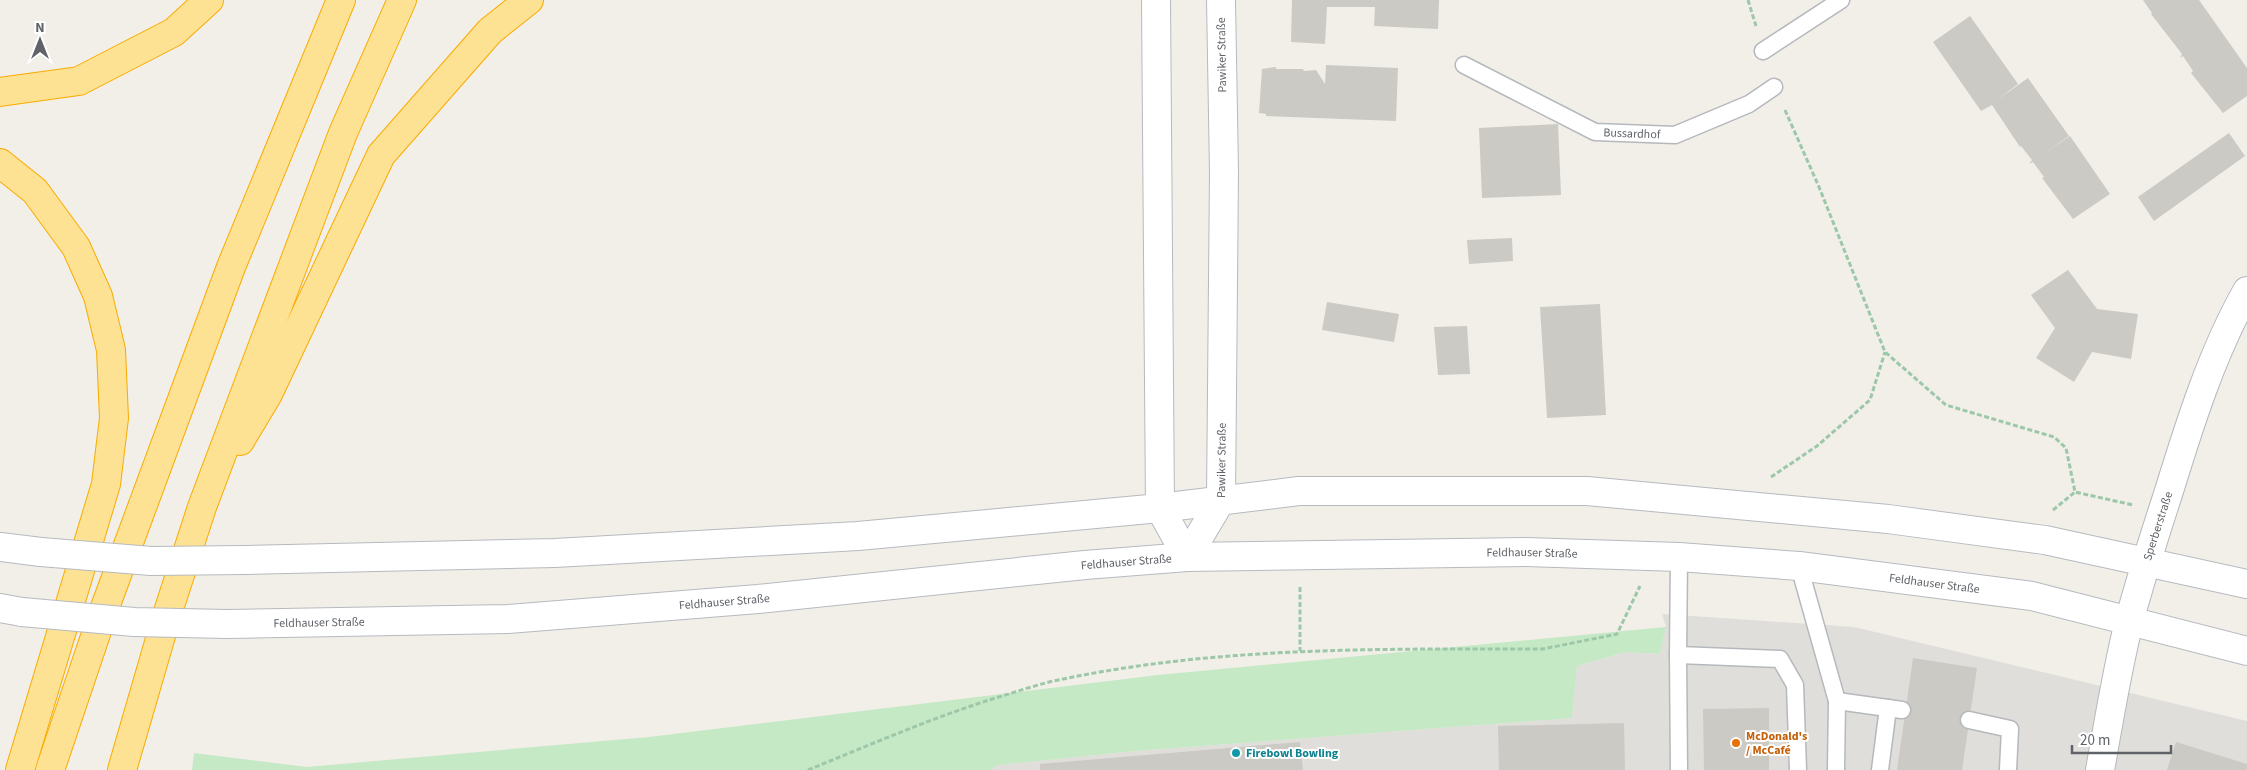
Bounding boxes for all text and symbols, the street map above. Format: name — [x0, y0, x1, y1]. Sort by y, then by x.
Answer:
north arrow — [15, 15, 65, 65]
street label: Pawiker Straße — [1213, 17, 1231, 93]
text: N — [35, 18, 45, 38]
street label: Bussardhof — [1603, 124, 1661, 143]
street label: Pawiker Straße — [1213, 423, 1230, 498]
street label: Sperberstraße — [2139, 489, 2177, 563]
street label: Feldhauser Straße — [1486, 543, 1578, 562]
street label: Feldhauser Straße — [1080, 550, 1172, 574]
street label: Feldhauser Straße — [1888, 569, 1981, 598]
street label: Feldhauser Straße — [678, 589, 771, 614]
street label: Feldhauser Straße — [273, 613, 365, 632]
scale bar — [2072, 722, 2171, 754]
place label: McDonald's / McCafé — [1746, 728, 1807, 759]
text: 20 m — [2080, 730, 2110, 751]
marker: McDonald's / McCafé — [1730, 737, 1742, 749]
place label: Firebowl Bowling — [1246, 745, 1339, 762]
marker: Firebowl Bowling — [1230, 747, 1242, 759]

